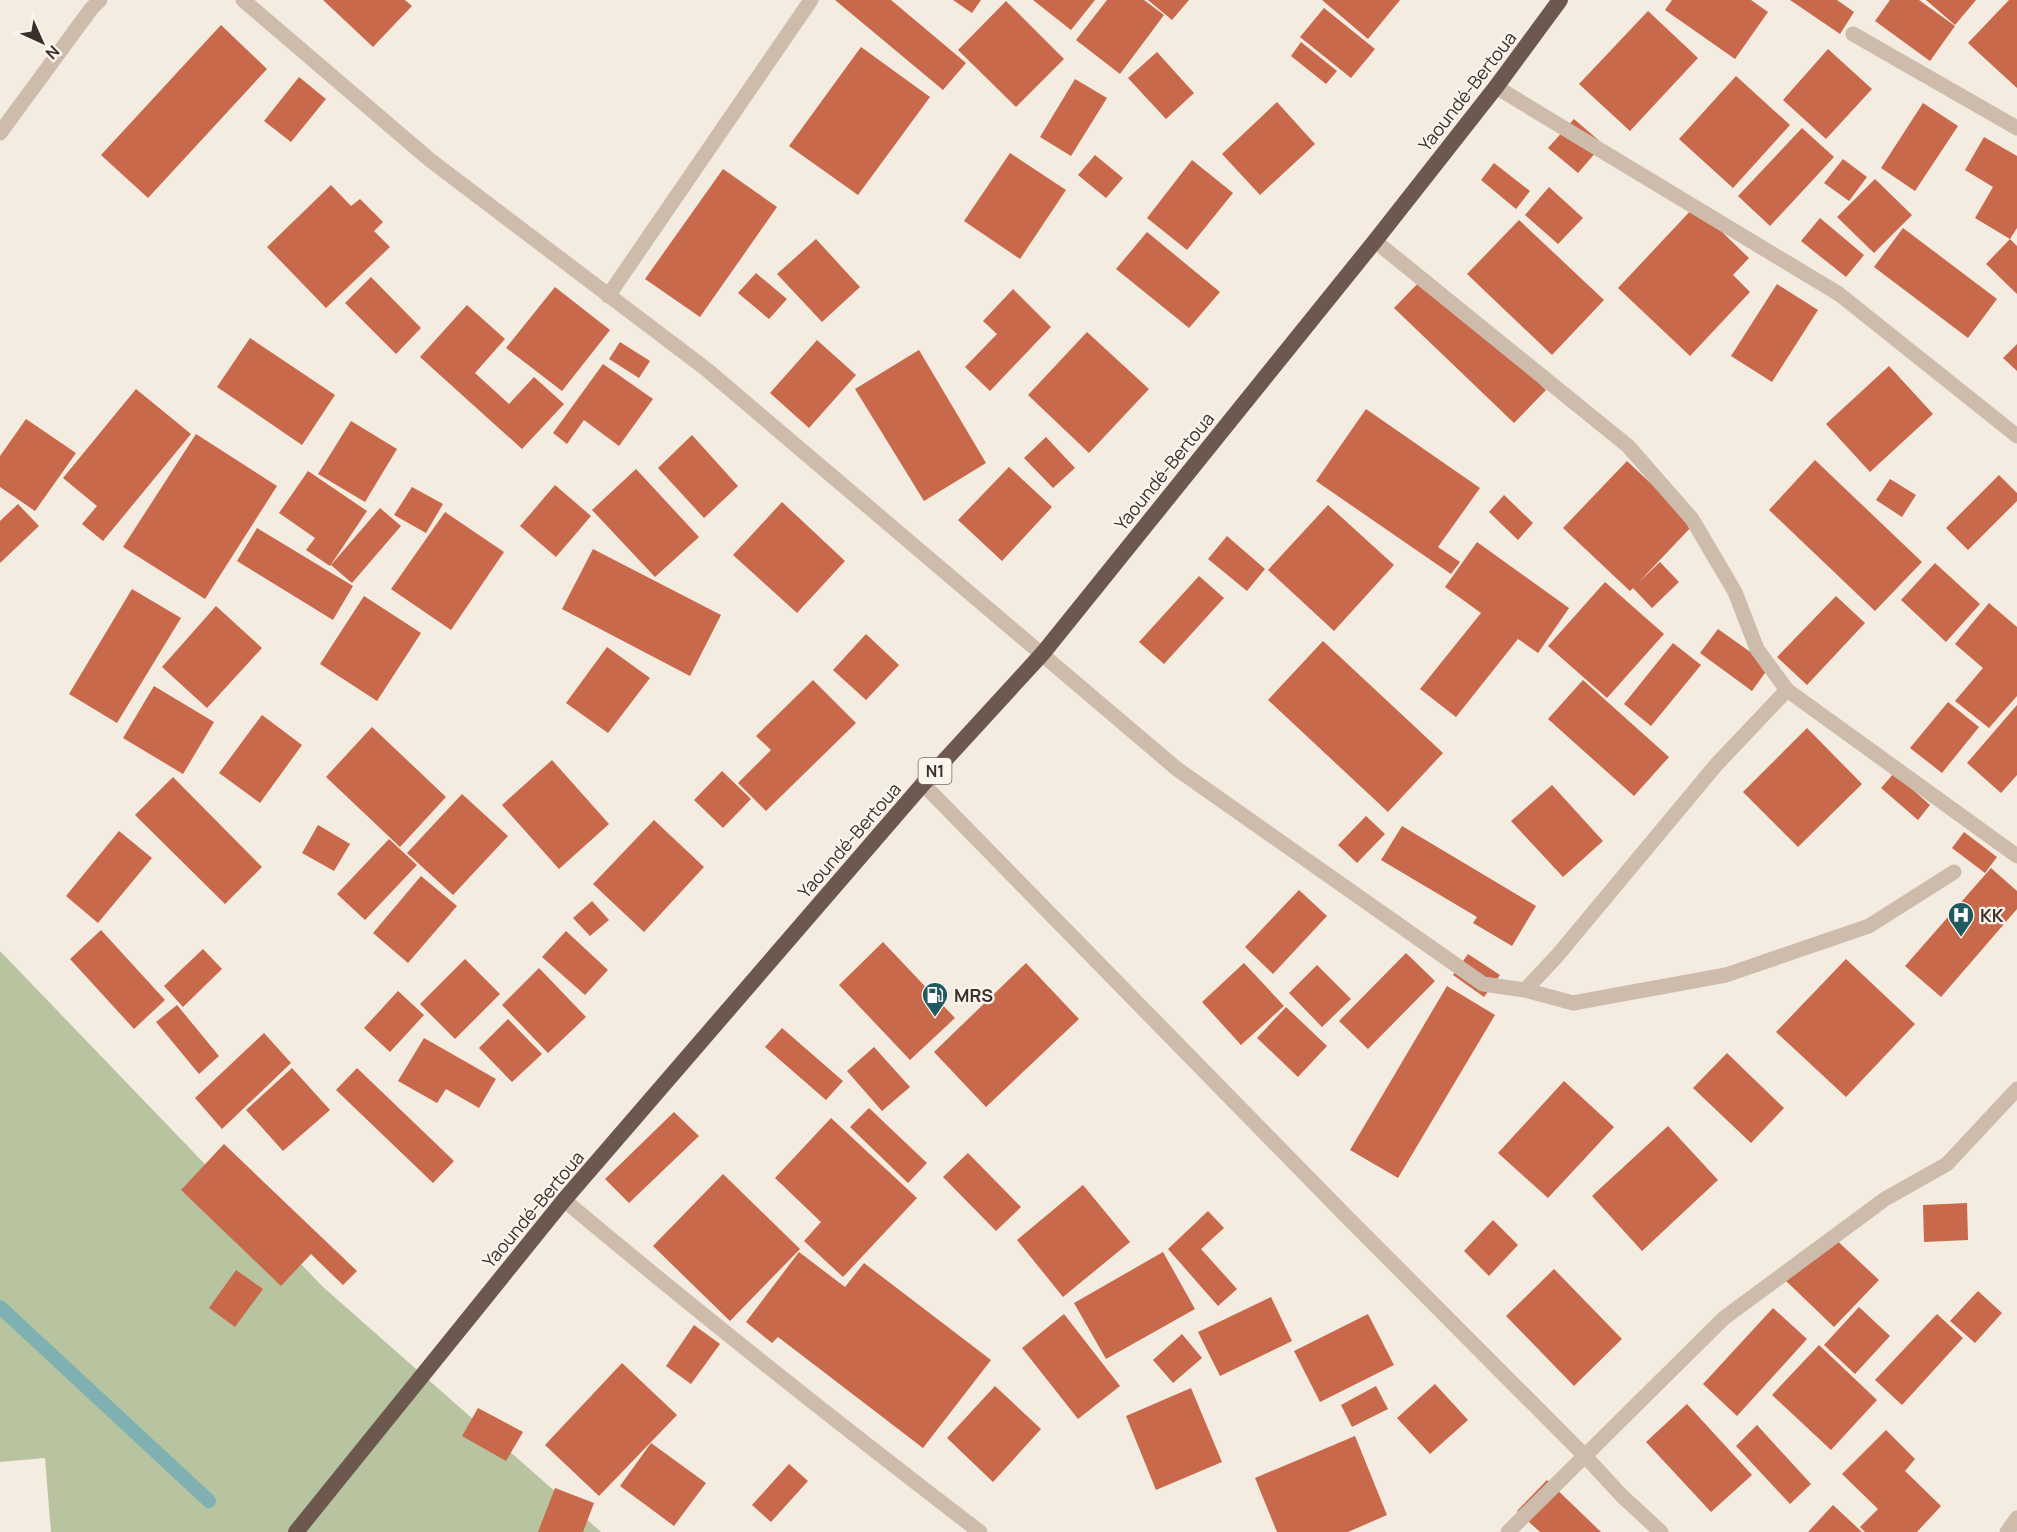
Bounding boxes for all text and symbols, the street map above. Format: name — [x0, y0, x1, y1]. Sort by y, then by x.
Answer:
north arrow — [12, 12, 72, 72]
street label: Yaoundé-Bertoua — [1413, 26, 1521, 156]
text: N — [41, 41, 64, 64]
street label: Yaoundé-Bertoua — [1109, 407, 1219, 535]
road number: N1 — [918, 758, 952, 784]
street label: Yaoundé-Bertoua — [792, 777, 906, 903]
hospital icon: KK — [1946, 900, 1976, 938]
place label: KK — [1980, 903, 2004, 927]
fuel station icon: MRS — [920, 980, 950, 1018]
place label: MRS — [954, 983, 993, 1007]
street label: Yaoundé-Bertoua — [477, 1146, 589, 1272]

